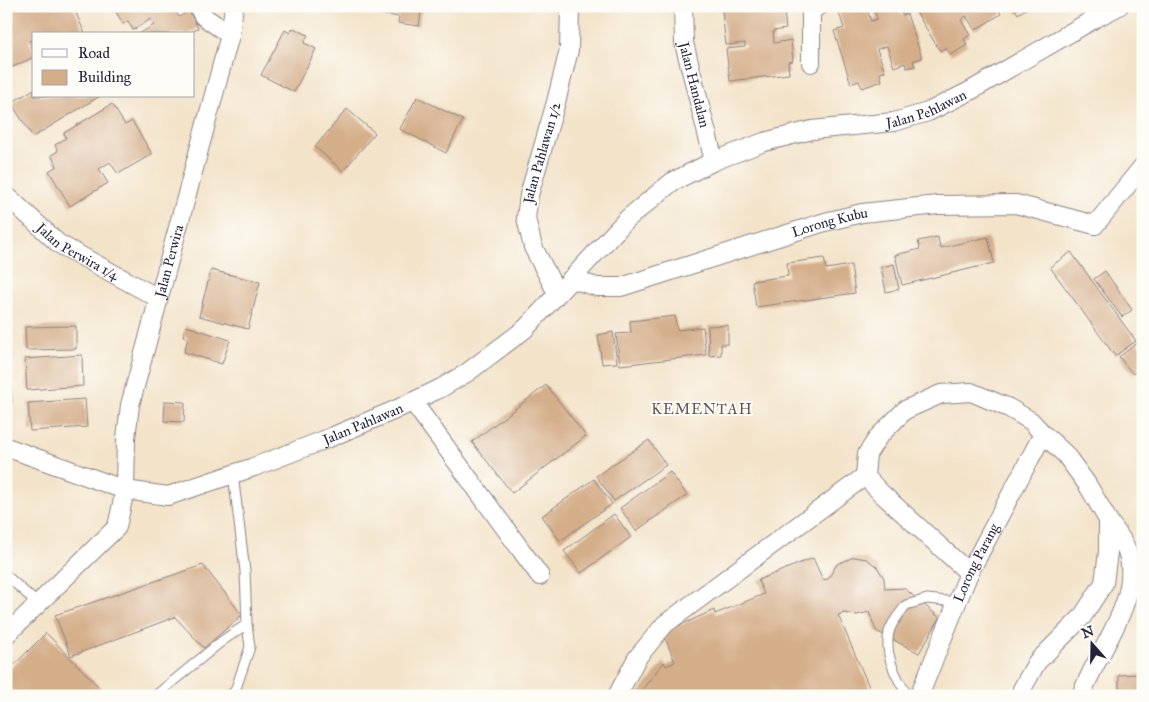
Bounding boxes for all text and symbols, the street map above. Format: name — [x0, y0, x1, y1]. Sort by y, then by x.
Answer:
legend — [32, 32, 195, 98]
street label: Jalan Handalan — [674, 38, 714, 130]
text: Road — [78, 44, 110, 62]
text: Building — [78, 68, 132, 86]
street label: Jalan Pehlawan — [883, 86, 970, 132]
street label: Jalan Pahlawan 1/2 — [519, 100, 564, 206]
street label: Lorong Kubu — [790, 204, 869, 241]
street label: Jalan Perwira 1/4 — [31, 218, 123, 284]
street label: Jalan Perwira — [150, 223, 187, 301]
street label: Jalan Pahlawan — [318, 399, 406, 450]
district label: KEMENTAH — [651, 400, 753, 418]
street label: Lorong Parang — [950, 520, 1003, 605]
north arrow — [1066, 620, 1116, 670]
text: N — [1079, 622, 1096, 642]

